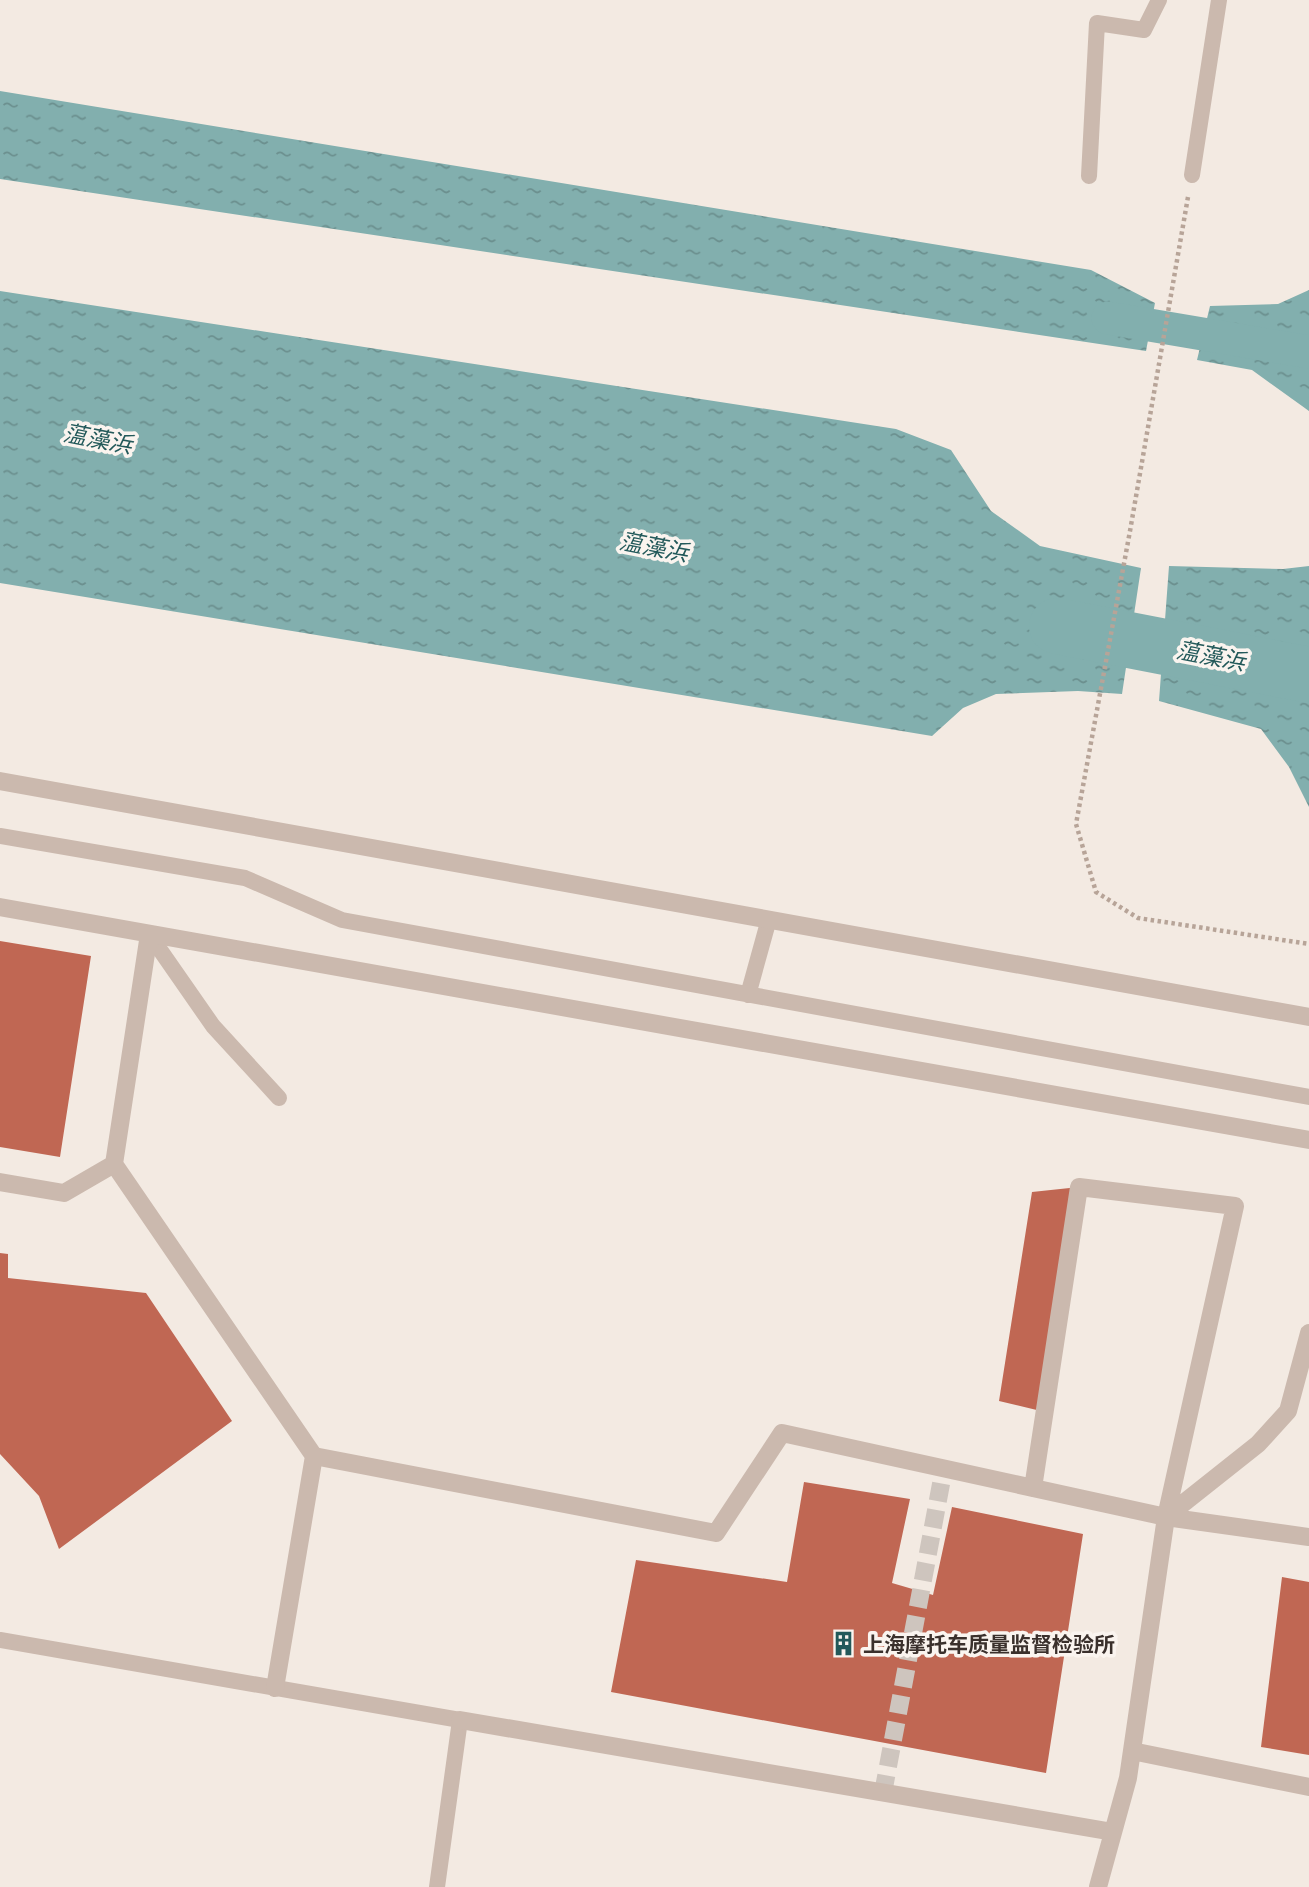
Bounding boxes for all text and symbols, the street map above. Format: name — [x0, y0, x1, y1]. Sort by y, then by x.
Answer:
water label: 蕰藻浜 — [62, 420, 136, 459]
water label: 蕰藻浜 — [618, 528, 692, 567]
water label: 蕰藻浜 — [1175, 637, 1249, 676]
building icon: 上海摩托车质量监督检验所 — [829, 1630, 857, 1658]
place label: 上海摩托车质量监督检验所 — [863, 1632, 1115, 1656]

